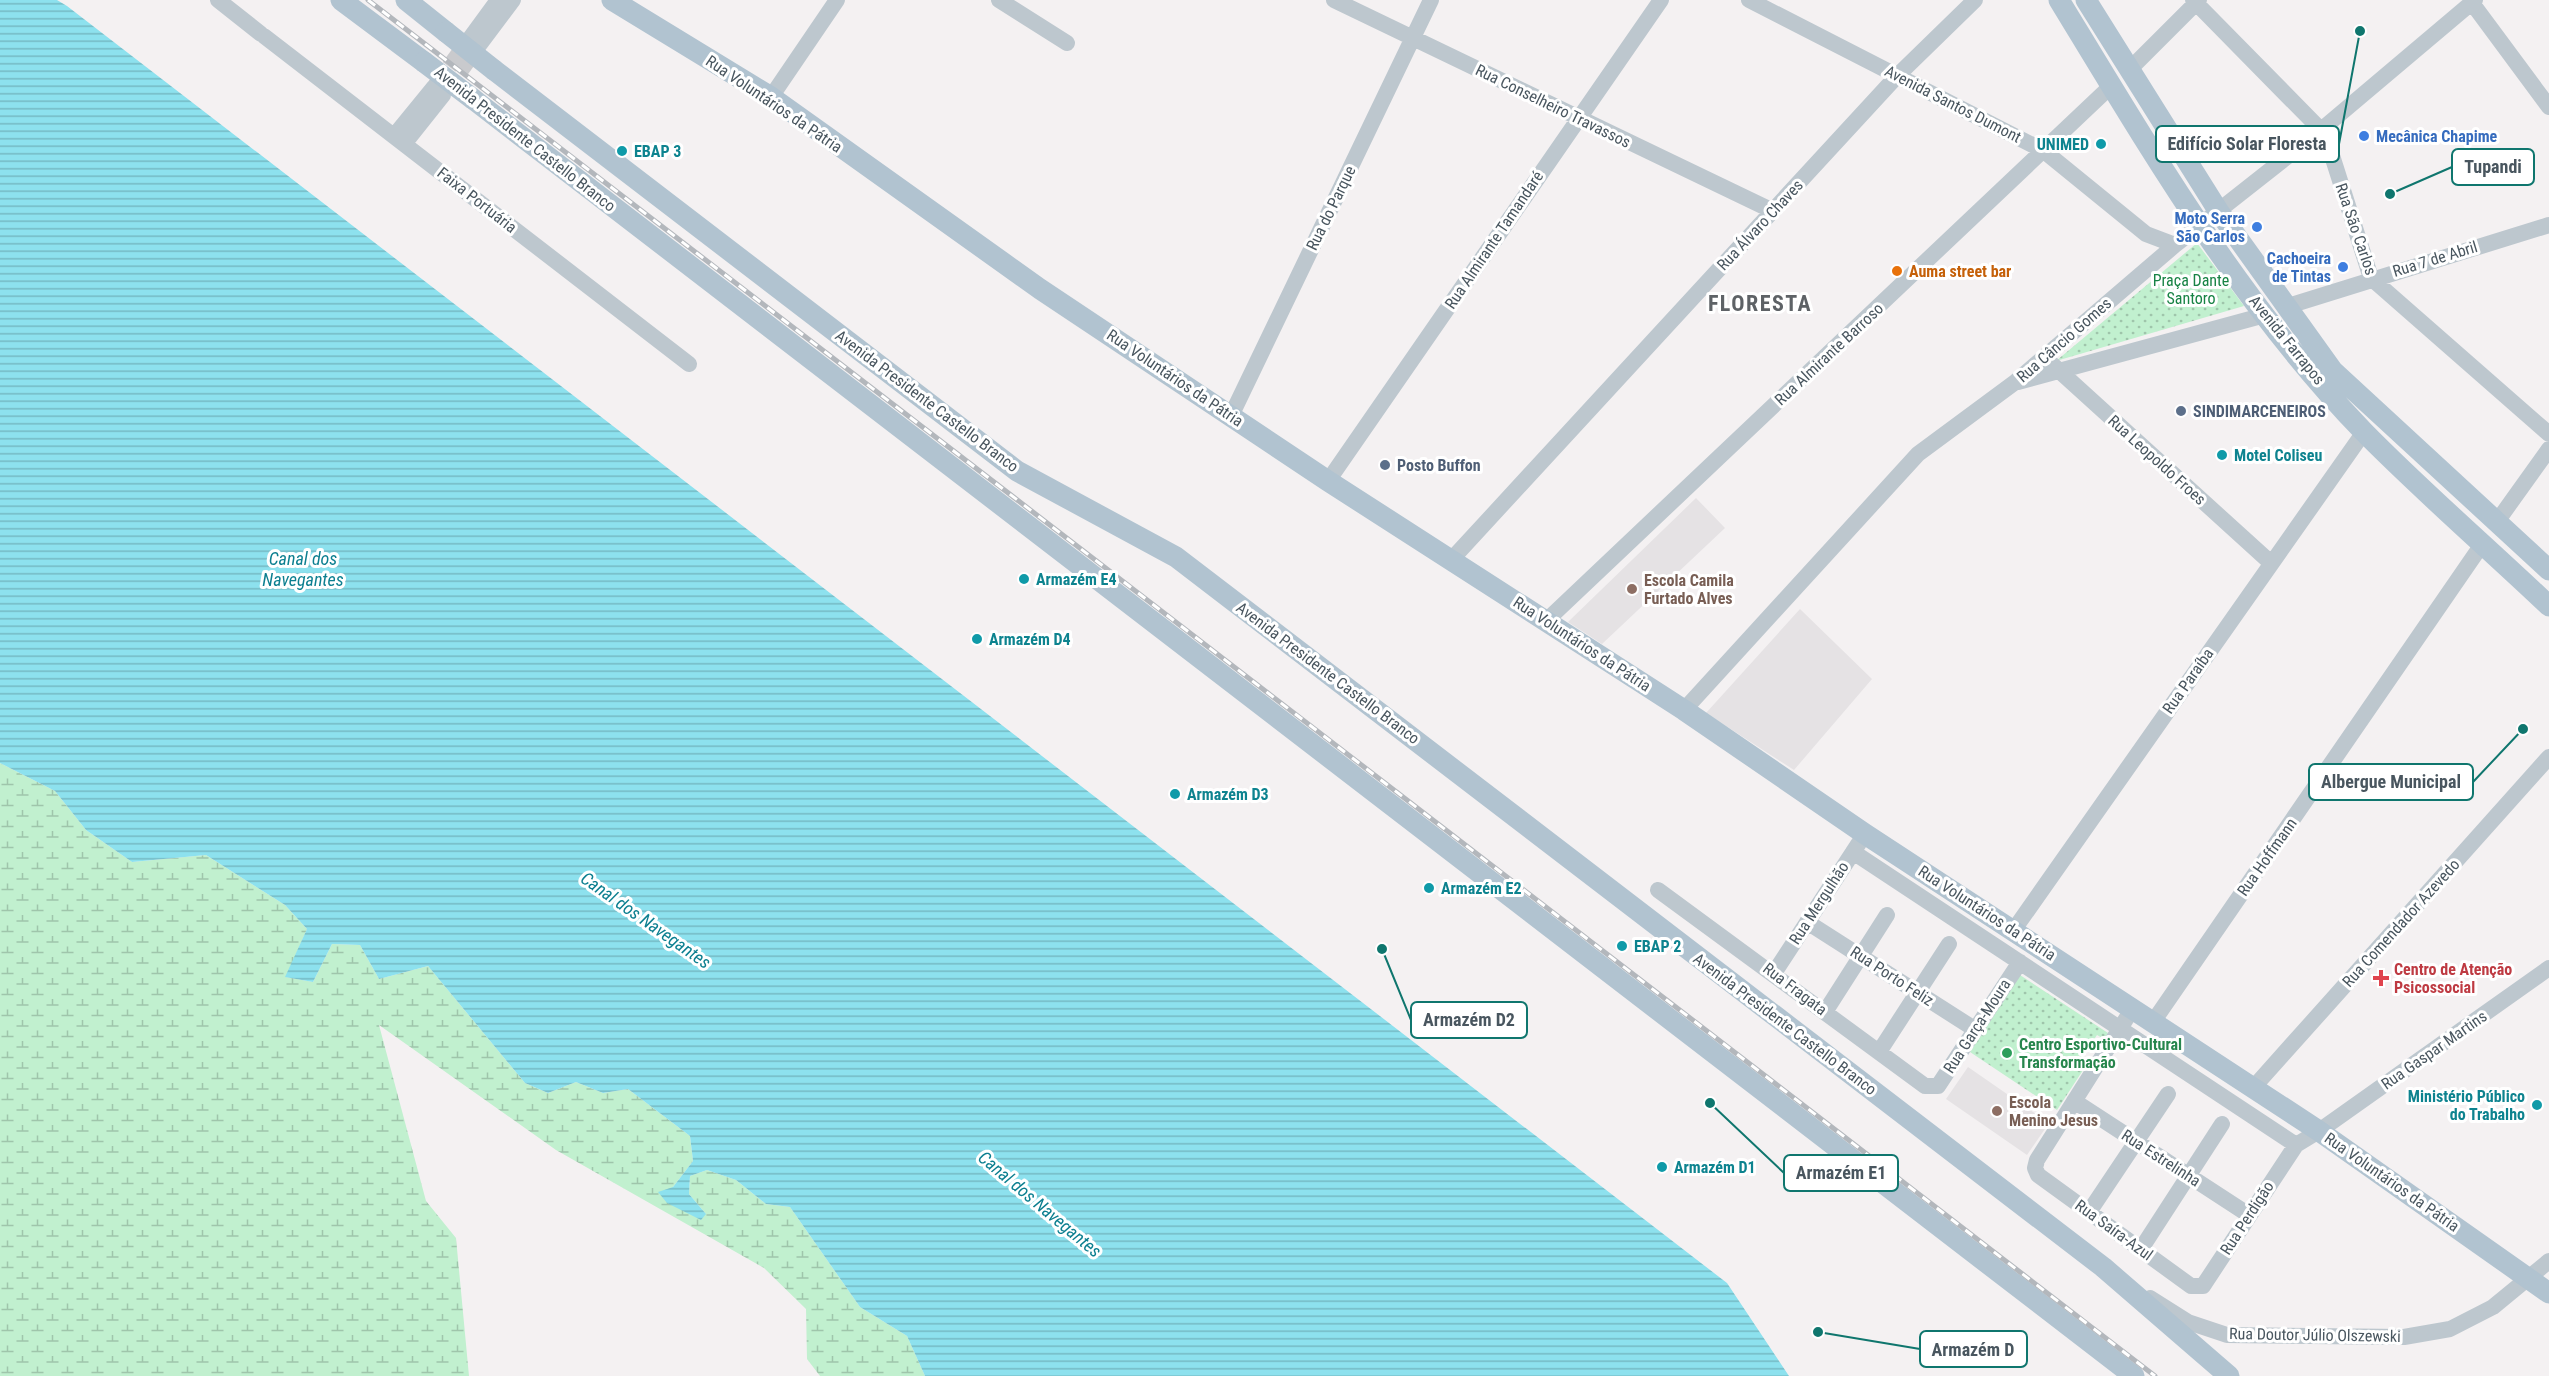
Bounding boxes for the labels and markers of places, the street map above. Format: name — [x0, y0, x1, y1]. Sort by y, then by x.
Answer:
callout: Edifício Solar Floresta — [2156, 126, 2339, 162]
place label: Mecânica Chapime — [2376, 127, 2498, 146]
marker: Mecânica Chapime — [2357, 129, 2371, 143]
place label: UNIMED — [2037, 135, 2089, 154]
marker: UNIMED — [2094, 137, 2108, 151]
place label: EBAP 3 — [634, 142, 681, 161]
marker: EBAP 3 — [615, 144, 629, 158]
callout: Tupandi — [2452, 149, 2534, 185]
place label: Moto Serra São Carlos — [2174, 209, 2245, 246]
marker: Moto Serra São Carlos — [2250, 220, 2264, 234]
place label: Cachoeira de Tintas — [2267, 249, 2331, 286]
marker: Cachoeira de Tintas — [2336, 260, 2350, 274]
place label: Auma street bar — [1909, 262, 2011, 281]
marker: Auma street bar — [1890, 264, 1904, 278]
place label: SINDIMARCENEIROS — [2193, 402, 2326, 421]
marker: SINDIMARCENEIROS — [2174, 404, 2188, 418]
place label: Motel Coliseu — [2234, 446, 2322, 465]
marker: Motel Coliseu — [2215, 448, 2229, 462]
place label: Posto Buffon — [1397, 456, 1481, 475]
marker: Posto Buffon — [1378, 458, 1392, 472]
place label: Armazém E4 — [1036, 570, 1117, 589]
place label: Escola Camila Furtado Alves — [1644, 571, 1734, 608]
marker: Armazém E4 — [1017, 572, 1031, 586]
marker: Escola Camila Furtado Alves — [1625, 582, 1639, 596]
place label: Armazém D4 — [989, 630, 1071, 649]
marker: Armazém D4 — [970, 632, 984, 646]
callout: Albergue Municipal — [2309, 764, 2473, 800]
place label: Armazém D3 — [1187, 785, 1269, 804]
marker: Armazém D3 — [1168, 787, 1182, 801]
place label: Armazém E2 — [1441, 879, 1522, 898]
marker: Armazém E2 — [1422, 881, 1436, 895]
place label: EBAP 2 — [1634, 937, 1681, 956]
marker: EBAP 2 — [1615, 939, 1629, 953]
place label: Centro de Atenção Psicossocial — [2394, 960, 2512, 997]
marker: Centro de Atenção Psicossocial — [2372, 969, 2390, 987]
callout: Armazém D2 — [1411, 1002, 1527, 1038]
place label: Centro Esportivo-Cultural Transformação — [2019, 1035, 2182, 1072]
marker: Centro Esportivo-Cultural Transformação — [2000, 1046, 2014, 1060]
place label: Ministério Público do Trabalho — [2408, 1087, 2525, 1124]
place label: Escola Menino Jesus — [2009, 1093, 2098, 1130]
marker: Ministério Público do Trabalho — [2530, 1098, 2544, 1112]
marker: Escola Menino Jesus — [1990, 1104, 2004, 1118]
callout: Armazém E1 — [1784, 1155, 1898, 1191]
place label: Armazém D1 — [1674, 1158, 1756, 1177]
marker: Armazém D1 — [1655, 1160, 1669, 1174]
callout: Armazém D — [1920, 1331, 2027, 1367]

